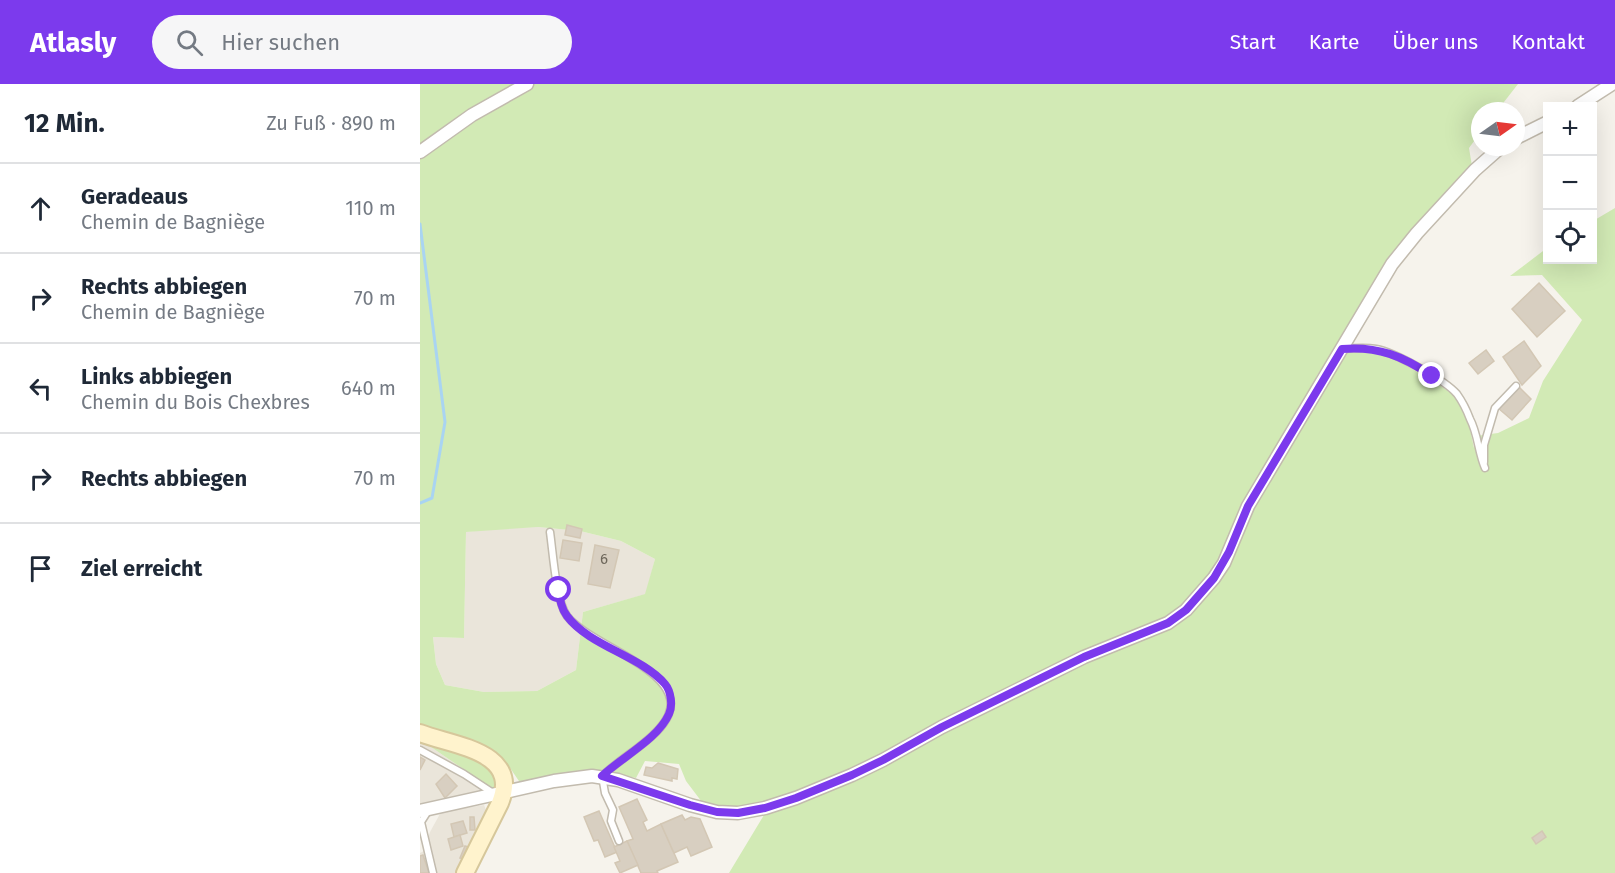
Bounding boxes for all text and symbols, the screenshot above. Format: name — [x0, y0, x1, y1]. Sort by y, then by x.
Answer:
search box — [152, 15, 572, 69]
text: Atlasly — [30, 26, 116, 59]
icon: search — [173, 26, 206, 59]
text: Hier suchen — [221, 29, 340, 56]
text: Start — [1230, 29, 1276, 55]
text: Karte — [1309, 29, 1359, 55]
text: Über uns — [1392, 29, 1478, 55]
text: Kontakt — [1511, 29, 1585, 55]
north arrow — [1471, 102, 1525, 156]
map controls — [1543, 102, 1597, 264]
button: + — [1543, 102, 1597, 156]
text: 12 Min. — [24, 108, 105, 139]
text: Zu Fuß · 890 m — [266, 111, 396, 135]
button: − — [1543, 156, 1597, 210]
text: Geradeaus — [81, 183, 188, 210]
icon: ahead — [24, 192, 57, 225]
text: 110 m — [345, 196, 396, 220]
text: Chemin de Bagniège — [81, 210, 265, 234]
button: locate — [1543, 210, 1597, 264]
text: Rechts abbiegen — [81, 273, 247, 300]
icon: right — [24, 282, 57, 315]
text: 70 m — [354, 286, 396, 310]
text: Chemin de Bagniège — [81, 300, 265, 324]
route end — [1418, 362, 1444, 388]
text: Links abbiegen — [81, 363, 232, 390]
icon: left — [24, 372, 57, 405]
text: 640 m — [341, 376, 396, 400]
text: Chemin du Bois Chexbres — [81, 390, 310, 414]
icon: right — [24, 462, 57, 495]
text: Rechts abbiegen — [81, 465, 247, 492]
text: 70 m — [354, 466, 396, 490]
house number: 6 — [600, 550, 608, 568]
icon: arrive — [24, 552, 57, 585]
text: Ziel erreicht — [81, 555, 202, 582]
route start — [545, 576, 571, 602]

